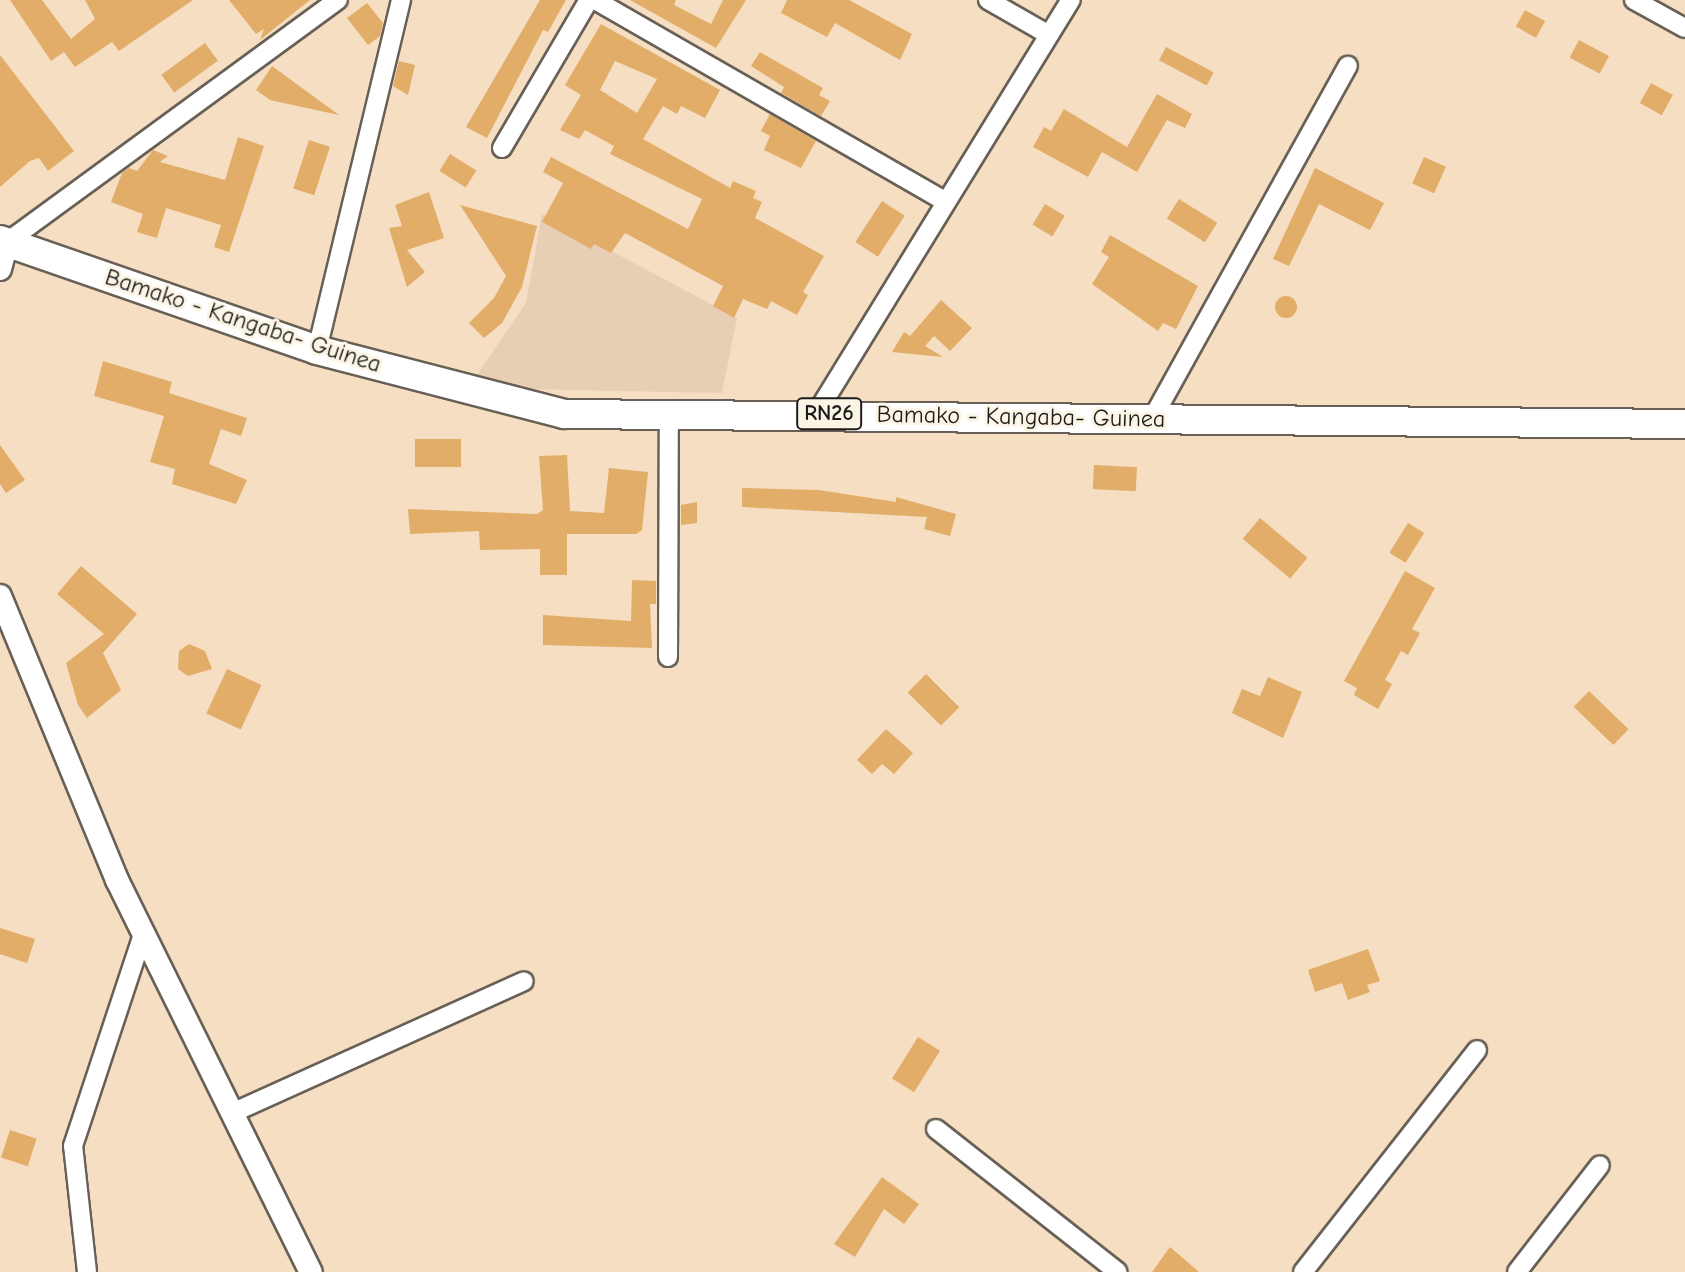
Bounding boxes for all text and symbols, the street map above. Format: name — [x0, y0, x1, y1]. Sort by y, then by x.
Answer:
street label: Bamako - Kangaba- Guinea — [101, 263, 385, 379]
road number: RN26 — [795, 396, 863, 432]
street label: Bamako - Kangaba- Guinea — [876, 400, 1166, 434]

